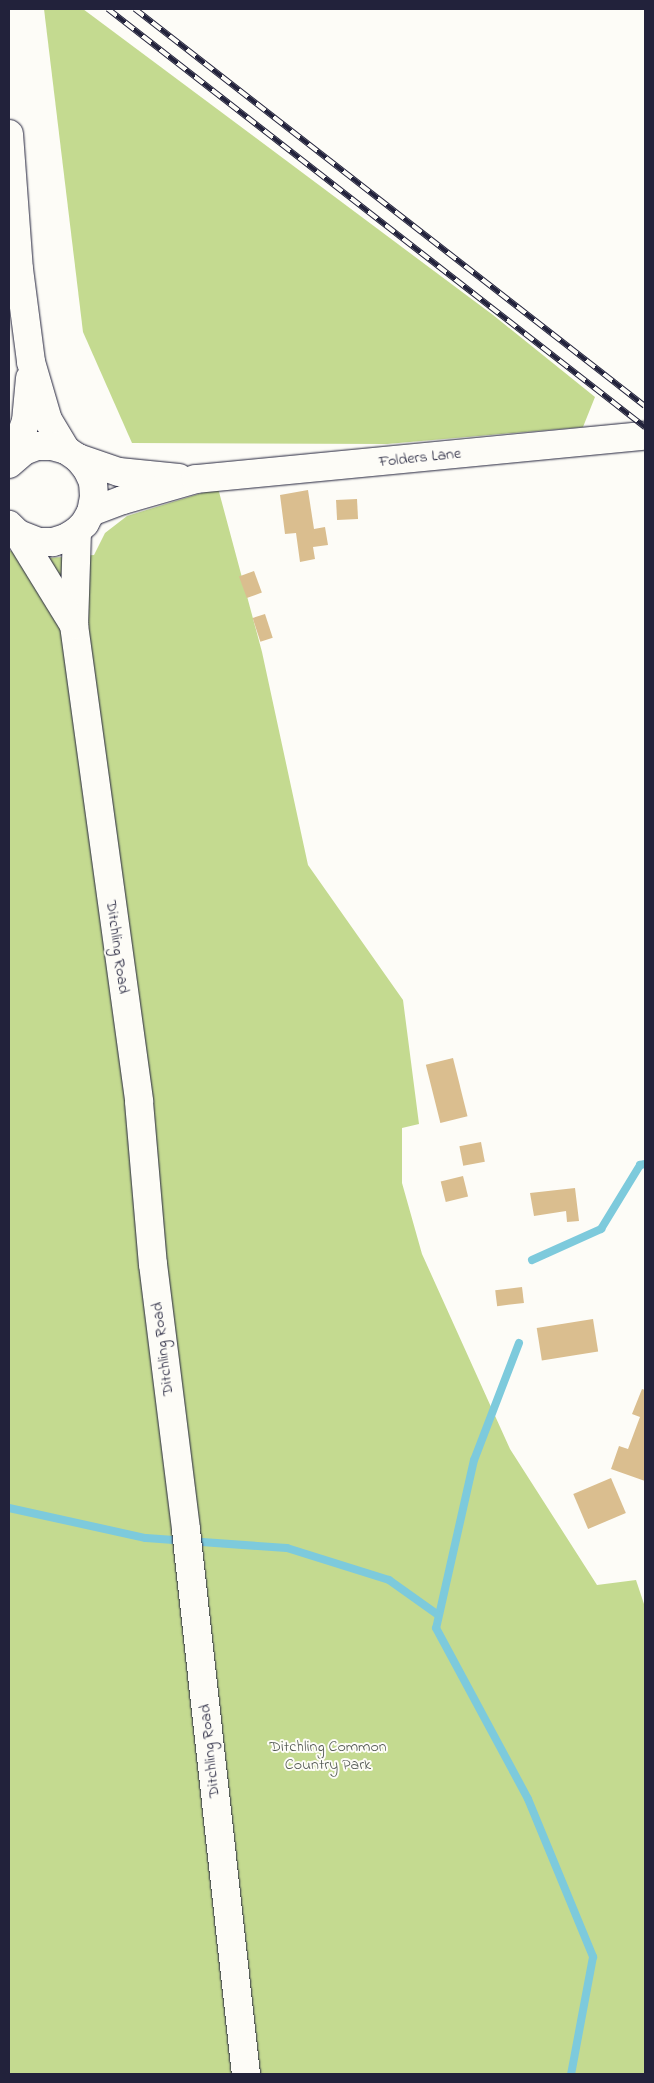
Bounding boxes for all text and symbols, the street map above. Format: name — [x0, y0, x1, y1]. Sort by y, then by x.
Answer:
street label: Folders Lane — [378, 444, 462, 472]
street label: Ditchling Road — [101, 899, 133, 995]
street label: Ditchling Road — [148, 1301, 178, 1397]
street label: Ditchling Road — [196, 1703, 224, 1799]
park label: Ditchling Common Country Park — [269, 1737, 387, 1775]

